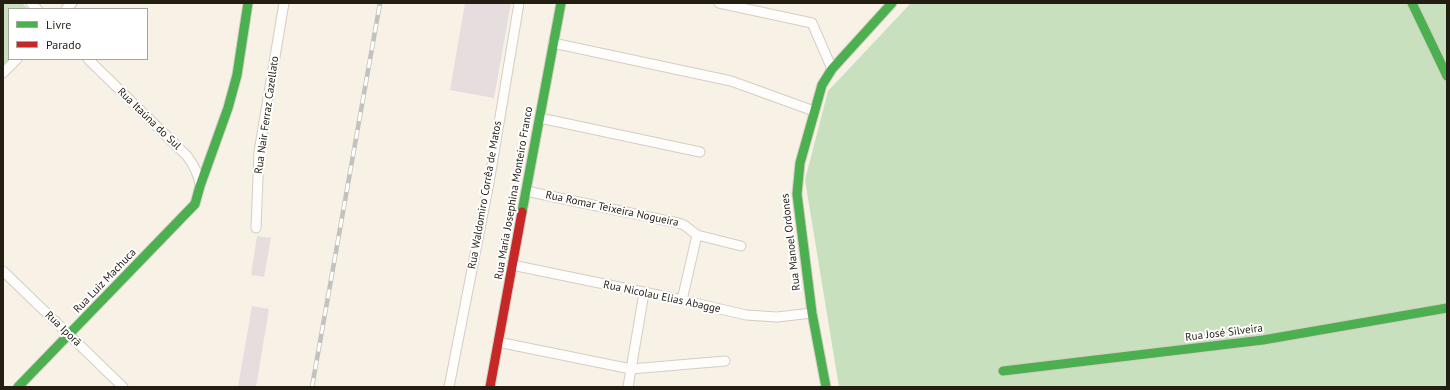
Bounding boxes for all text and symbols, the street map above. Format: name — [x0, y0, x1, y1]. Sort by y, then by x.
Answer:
legend — [8, 8, 148, 60]
text: Livre — [46, 17, 71, 32]
text: Parado — [46, 37, 81, 52]
street label: Rua Nair Ferraz Cazellato — [252, 55, 282, 175]
street label: Rua Itaúna do Sul — [114, 85, 184, 153]
street label: Rua Maria Josephina Monteiro Franco — [492, 105, 536, 281]
street label: Rua Waldomiro Corrêa de Matos — [465, 120, 505, 270]
street label: Rua Romar Teixeira Nogueira — [544, 188, 680, 230]
street label: Rua Manoel Ordones — [778, 193, 804, 291]
street label: Rua Luiz Machuca — [71, 246, 139, 316]
street label: Rua Nicolau Elias Abagge — [602, 278, 722, 316]
street label: Rua Iporã — [42, 309, 84, 349]
street label: Rua José Silveira — [1185, 322, 1263, 344]

